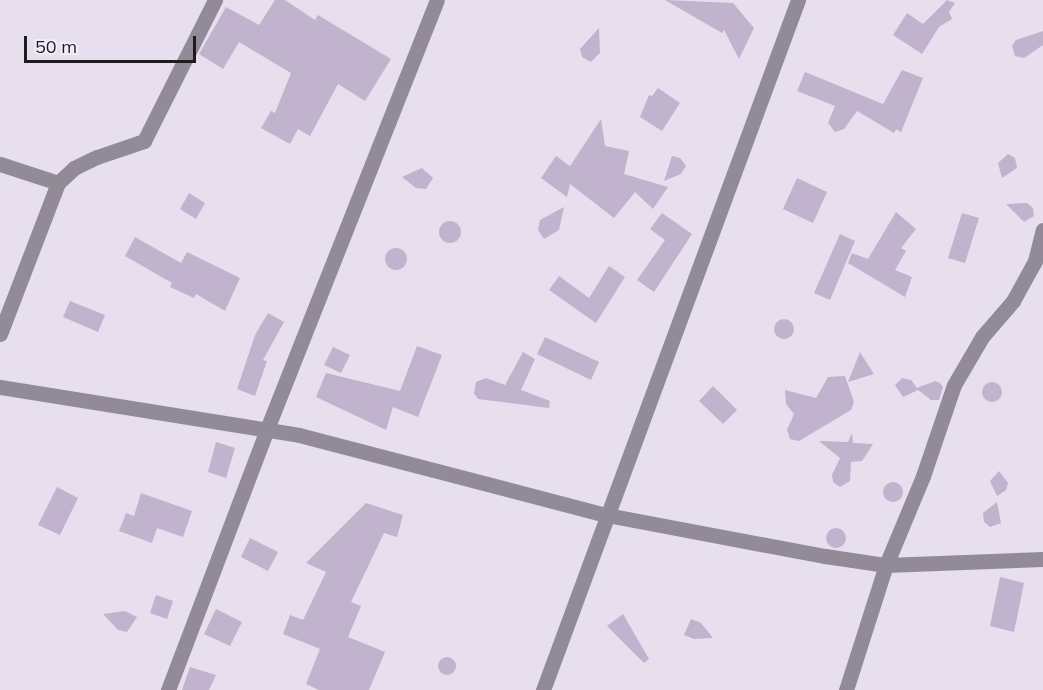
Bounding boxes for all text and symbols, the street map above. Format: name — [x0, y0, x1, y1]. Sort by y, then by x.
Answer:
scale bar — [27, 24, 200, 62]
text: 50 m — [35, 35, 77, 58]

